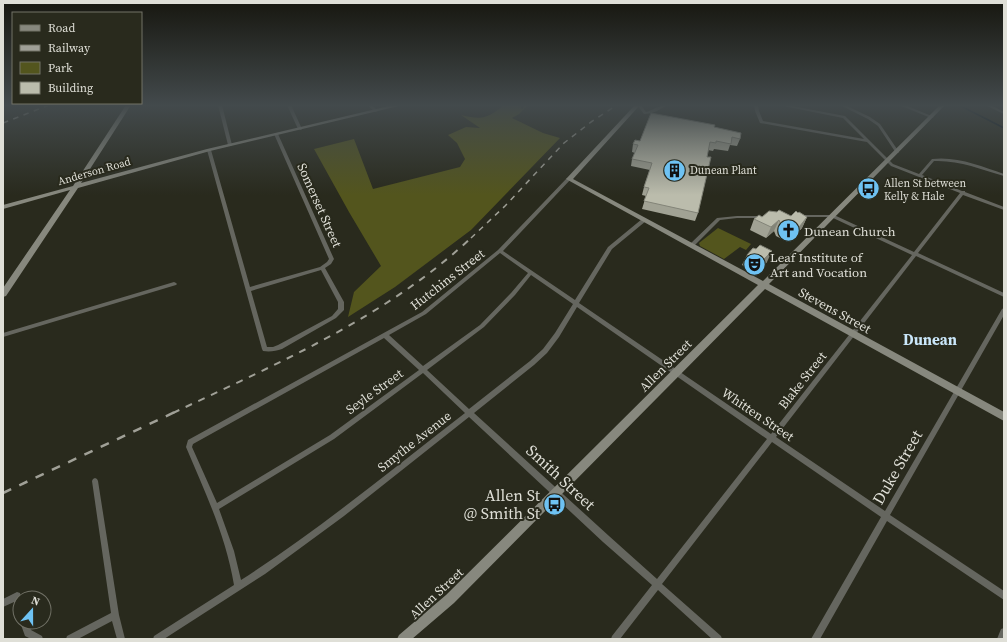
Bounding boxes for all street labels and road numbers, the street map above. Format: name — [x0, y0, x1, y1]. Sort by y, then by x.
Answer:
street label: Anderson Road — [56, 154, 133, 189]
street label: Somerset Street — [293, 160, 346, 251]
street label: Hutchins Street — [407, 245, 489, 314]
street label: Stevens Street — [796, 284, 875, 338]
street label: Allen Street — [635, 335, 696, 395]
street label: Blake Street — [775, 347, 831, 413]
street label: Seyle Street — [342, 364, 407, 418]
street label: Whitten Street — [718, 384, 798, 445]
street label: Smythe Avenue — [374, 407, 455, 476]
street label: Duke Street — [867, 425, 928, 508]
street label: Smith Street — [522, 439, 601, 515]
street label: Allen Street — [406, 564, 467, 623]

